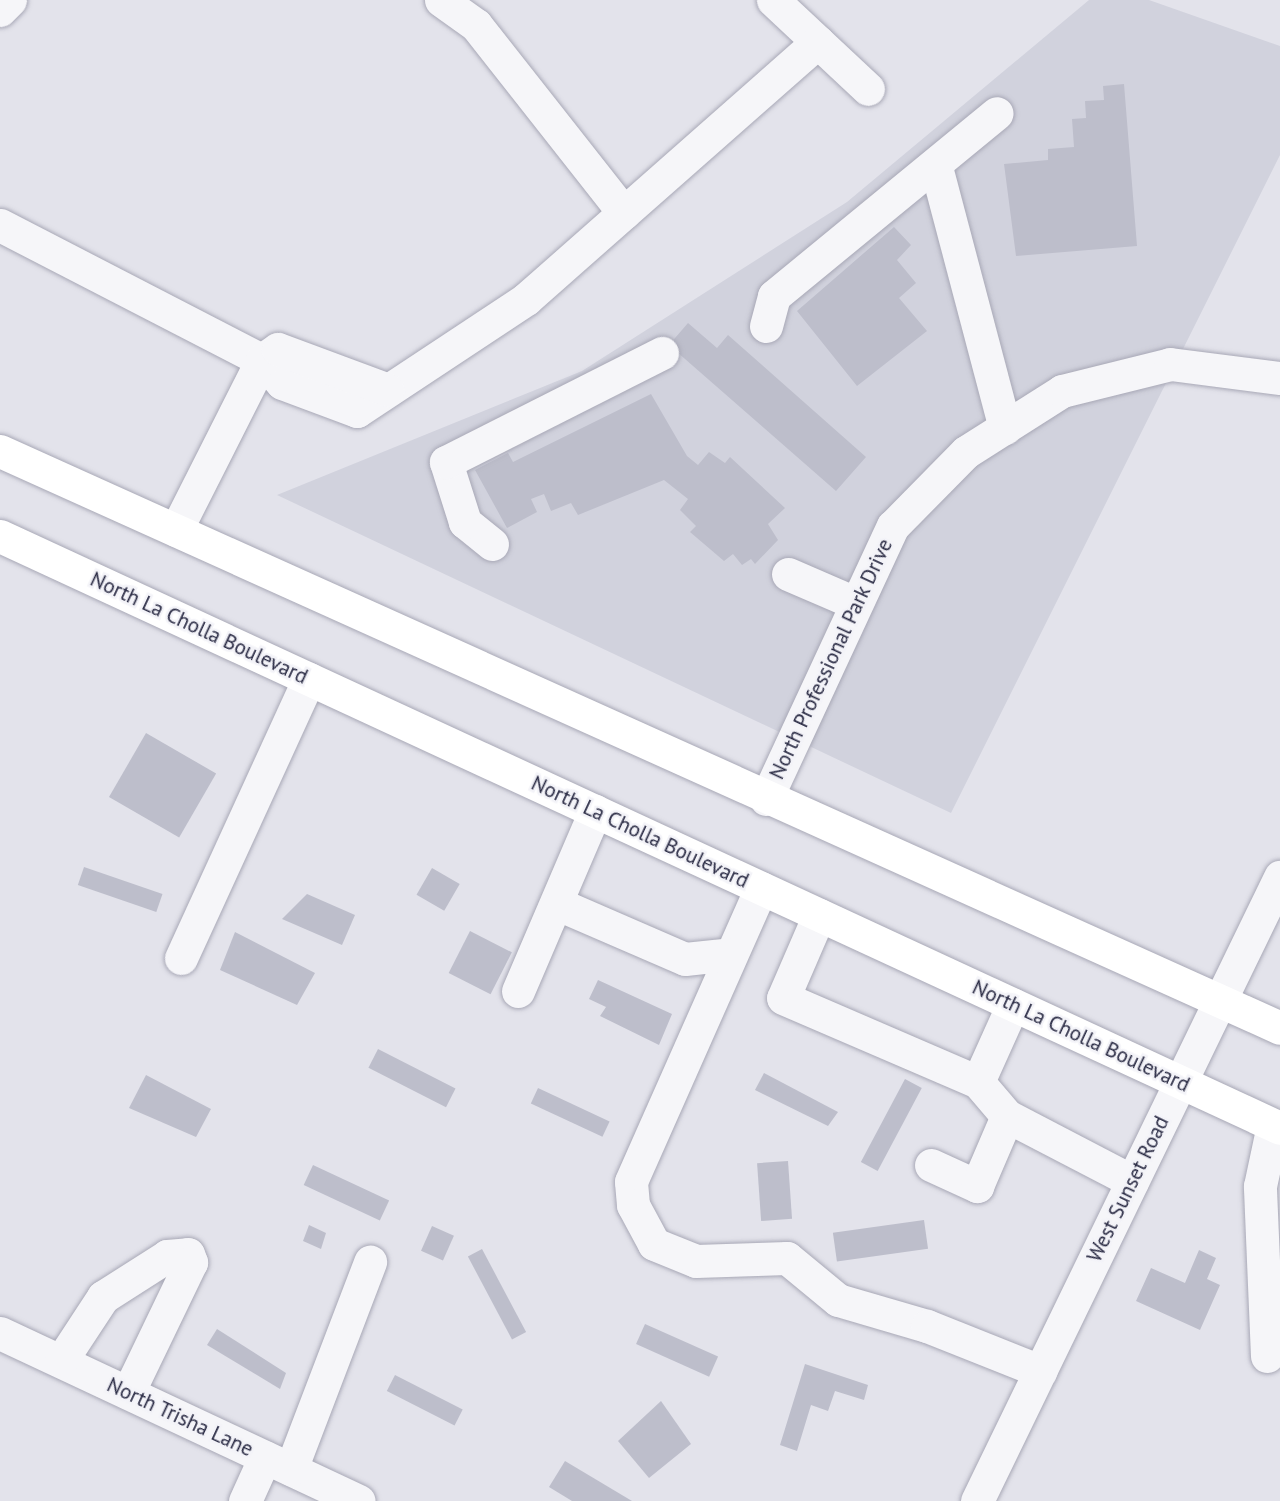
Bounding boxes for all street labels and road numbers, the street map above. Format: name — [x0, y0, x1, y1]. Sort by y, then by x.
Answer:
street label: North Professional Park Drive — [764, 534, 898, 784]
street label: North La Cholla Boulevard — [86, 566, 312, 690]
street label: North La Cholla Boulevard — [527, 770, 753, 894]
street label: North La Cholla Boulevard — [968, 974, 1194, 1098]
street label: West Sunset Road — [1082, 1112, 1174, 1266]
street label: North Trisha Lane — [103, 1372, 257, 1462]

